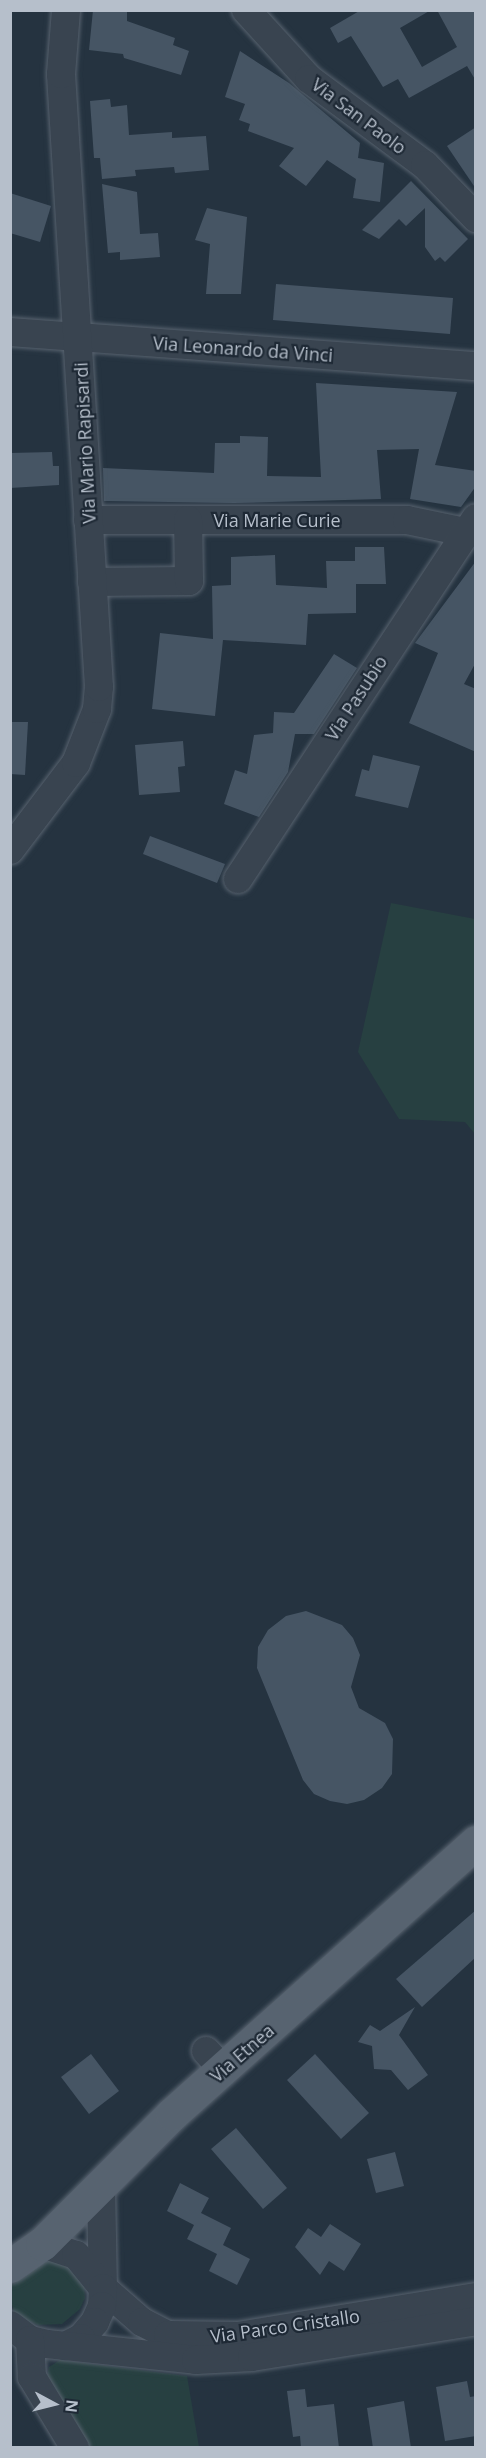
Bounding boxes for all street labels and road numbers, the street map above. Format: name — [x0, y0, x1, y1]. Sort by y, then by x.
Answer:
street label: Via San Paolo — [308, 74, 410, 158]
street label: Via Leonardo da Vinci — [152, 332, 334, 366]
street label: Via Mario Rapisardi — [70, 362, 100, 524]
street label: Via Marie Curie — [213, 509, 341, 531]
street label: Via Pasubio — [321, 652, 391, 744]
street label: Via Etnea — [206, 2019, 278, 2087]
street label: Via Parco Cristallo — [209, 2305, 361, 2347]

